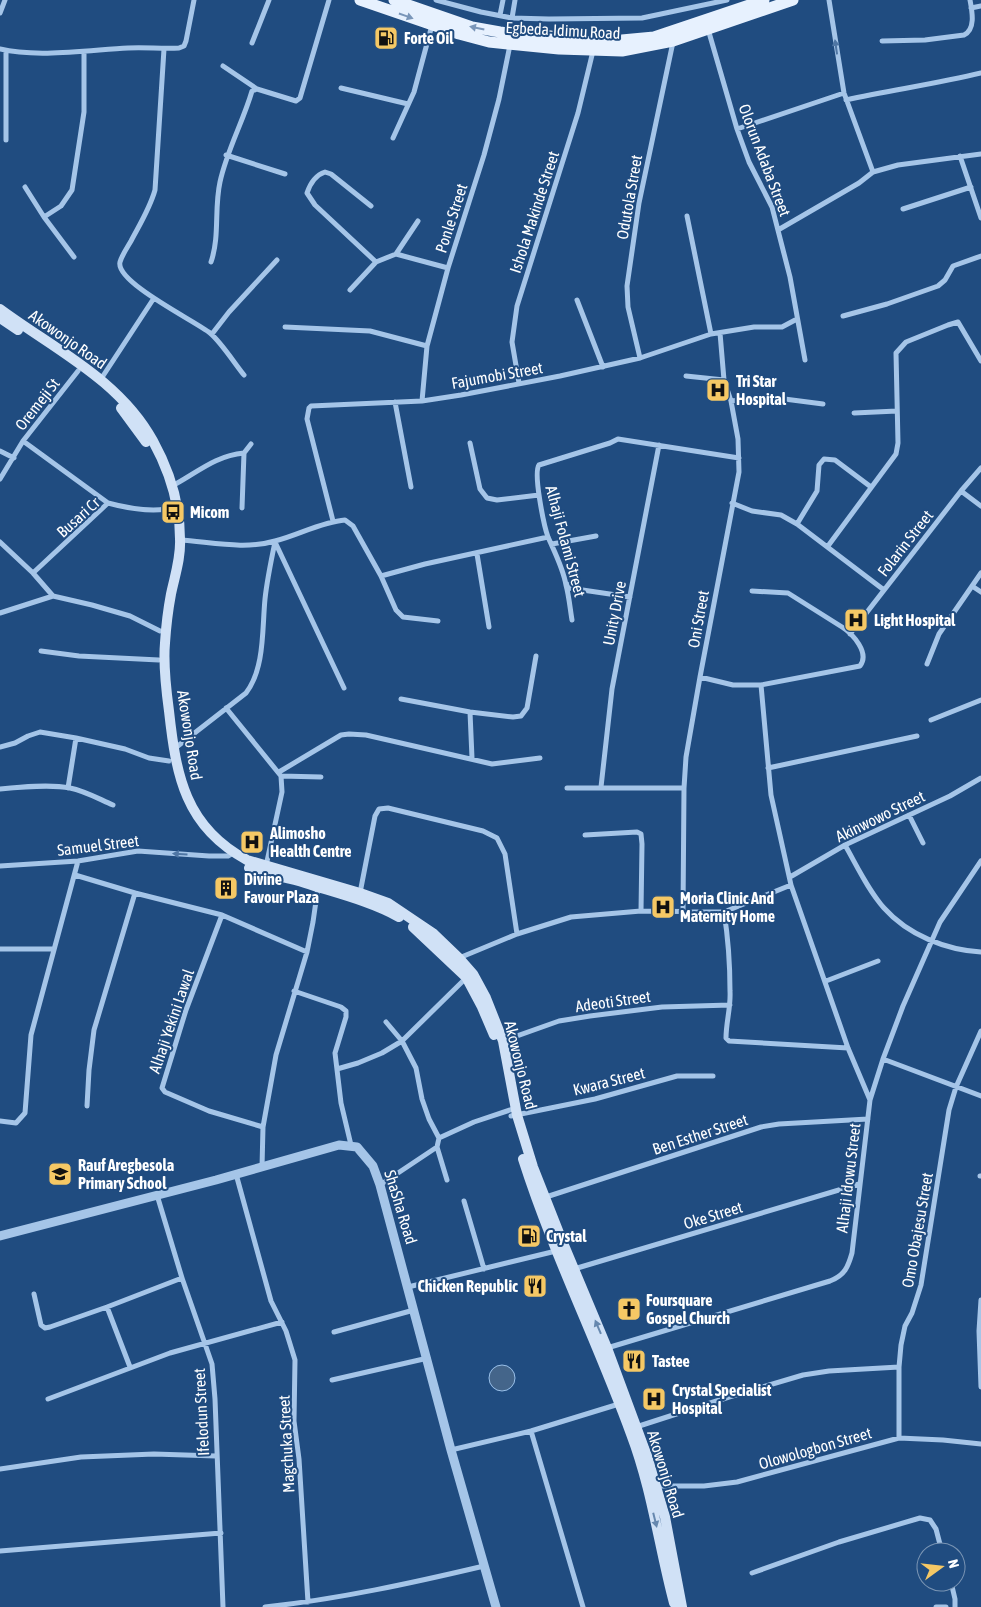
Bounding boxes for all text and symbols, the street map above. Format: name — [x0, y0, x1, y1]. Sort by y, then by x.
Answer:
one-way arrow — [399, 13, 414, 20]
street label: Egbeda-Idimu Road — [505, 18, 621, 43]
one-way arrow — [470, 24, 485, 32]
fuel station icon: Forte Oil — [373, 25, 399, 51]
place label: Forte Oil — [404, 29, 454, 47]
one-way arrow — [832, 38, 840, 54]
street label: Olorun Adaba Street — [735, 101, 795, 219]
street label: Ishola Makinde Street — [506, 148, 562, 275]
street label: Odutola Street — [613, 153, 645, 241]
street label: Ponle Street — [431, 181, 471, 255]
street label: Akowonjo Road — [25, 306, 110, 373]
street label: Fajumobi Street — [450, 358, 545, 393]
place label: Tri Star Hospital — [736, 372, 787, 408]
street label: Oremeji St — [11, 374, 64, 434]
hospital icon: Tri Star Hospital — [705, 377, 731, 403]
street label: Alhaji Folami Street — [542, 483, 590, 599]
street label: Busari Cr — [53, 493, 103, 541]
bus stop icon: Micom — [160, 499, 186, 525]
place label: Micom — [190, 503, 229, 521]
street label: Folarin Street — [874, 506, 937, 580]
street label: Unity Drive — [599, 579, 630, 647]
street label: Oni Street — [684, 588, 712, 649]
hospital icon: Light Hospital — [843, 607, 869, 633]
place label: Light Hospital — [874, 611, 956, 629]
street label: Akowonjo Road — [173, 689, 206, 781]
street label: Akinwowo Street — [833, 787, 928, 845]
place label: Alimosho Health Centre — [269, 824, 352, 860]
hospital icon: Alimosho Health Centre — [239, 829, 265, 855]
street label: Samuel Street — [56, 831, 140, 859]
one-way arrow — [171, 849, 187, 857]
place label: Divine Favour Plaza — [244, 870, 319, 906]
building icon: Divine Favour Plaza — [213, 875, 239, 901]
place label: Moria Clinic And Maternity Home — [680, 889, 775, 925]
hospital icon: Moria Clinic And Maternity Home — [650, 894, 676, 920]
street label: Alhaji Yekini Lawal — [145, 966, 198, 1076]
street label: Adeoti Street — [574, 987, 652, 1015]
street label: Akowonjo Road — [500, 1019, 541, 1111]
street label: Kwara Street — [571, 1063, 647, 1099]
street label: Ben Esther Street — [650, 1110, 750, 1158]
street label: Alhaji Idowu Street — [832, 1122, 865, 1234]
place label: Rauf Aregbesola Primary School — [78, 1156, 174, 1192]
school or university icon: Rauf Aregbesola Primary School — [47, 1161, 73, 1187]
street label: ShaSha Road — [381, 1168, 421, 1246]
street label: Omo Obajesu Street — [898, 1171, 937, 1289]
street label: Oke Street — [681, 1197, 745, 1232]
fuel station icon: Crystal — [516, 1223, 542, 1249]
place label: Crystal — [546, 1227, 587, 1245]
restaurant icon: Chicken Republic — [522, 1273, 548, 1299]
place label: Chicken Republic — [418, 1277, 518, 1295]
place label: Foursquare Gospel Church — [646, 1291, 730, 1327]
church icon: Foursquare Gospel Church — [616, 1296, 642, 1322]
one-way arrow — [594, 1319, 602, 1334]
restaurant icon: Tastee — [621, 1348, 647, 1374]
place label: Tastee — [652, 1352, 690, 1370]
street label: Ifelodun Street — [190, 1367, 212, 1456]
place label: Crystal Specialist Hospital — [672, 1381, 772, 1417]
hospital icon: Crystal Specialist Hospital — [641, 1386, 667, 1412]
street label: Magchuka Street — [274, 1394, 299, 1493]
street label: Olowologbon Street — [757, 1423, 874, 1474]
street label: Akowonjo Road — [643, 1428, 688, 1520]
one-way arrow — [651, 1513, 659, 1528]
north arrow — [916, 1542, 966, 1592]
text: N — [945, 1558, 962, 1570]

